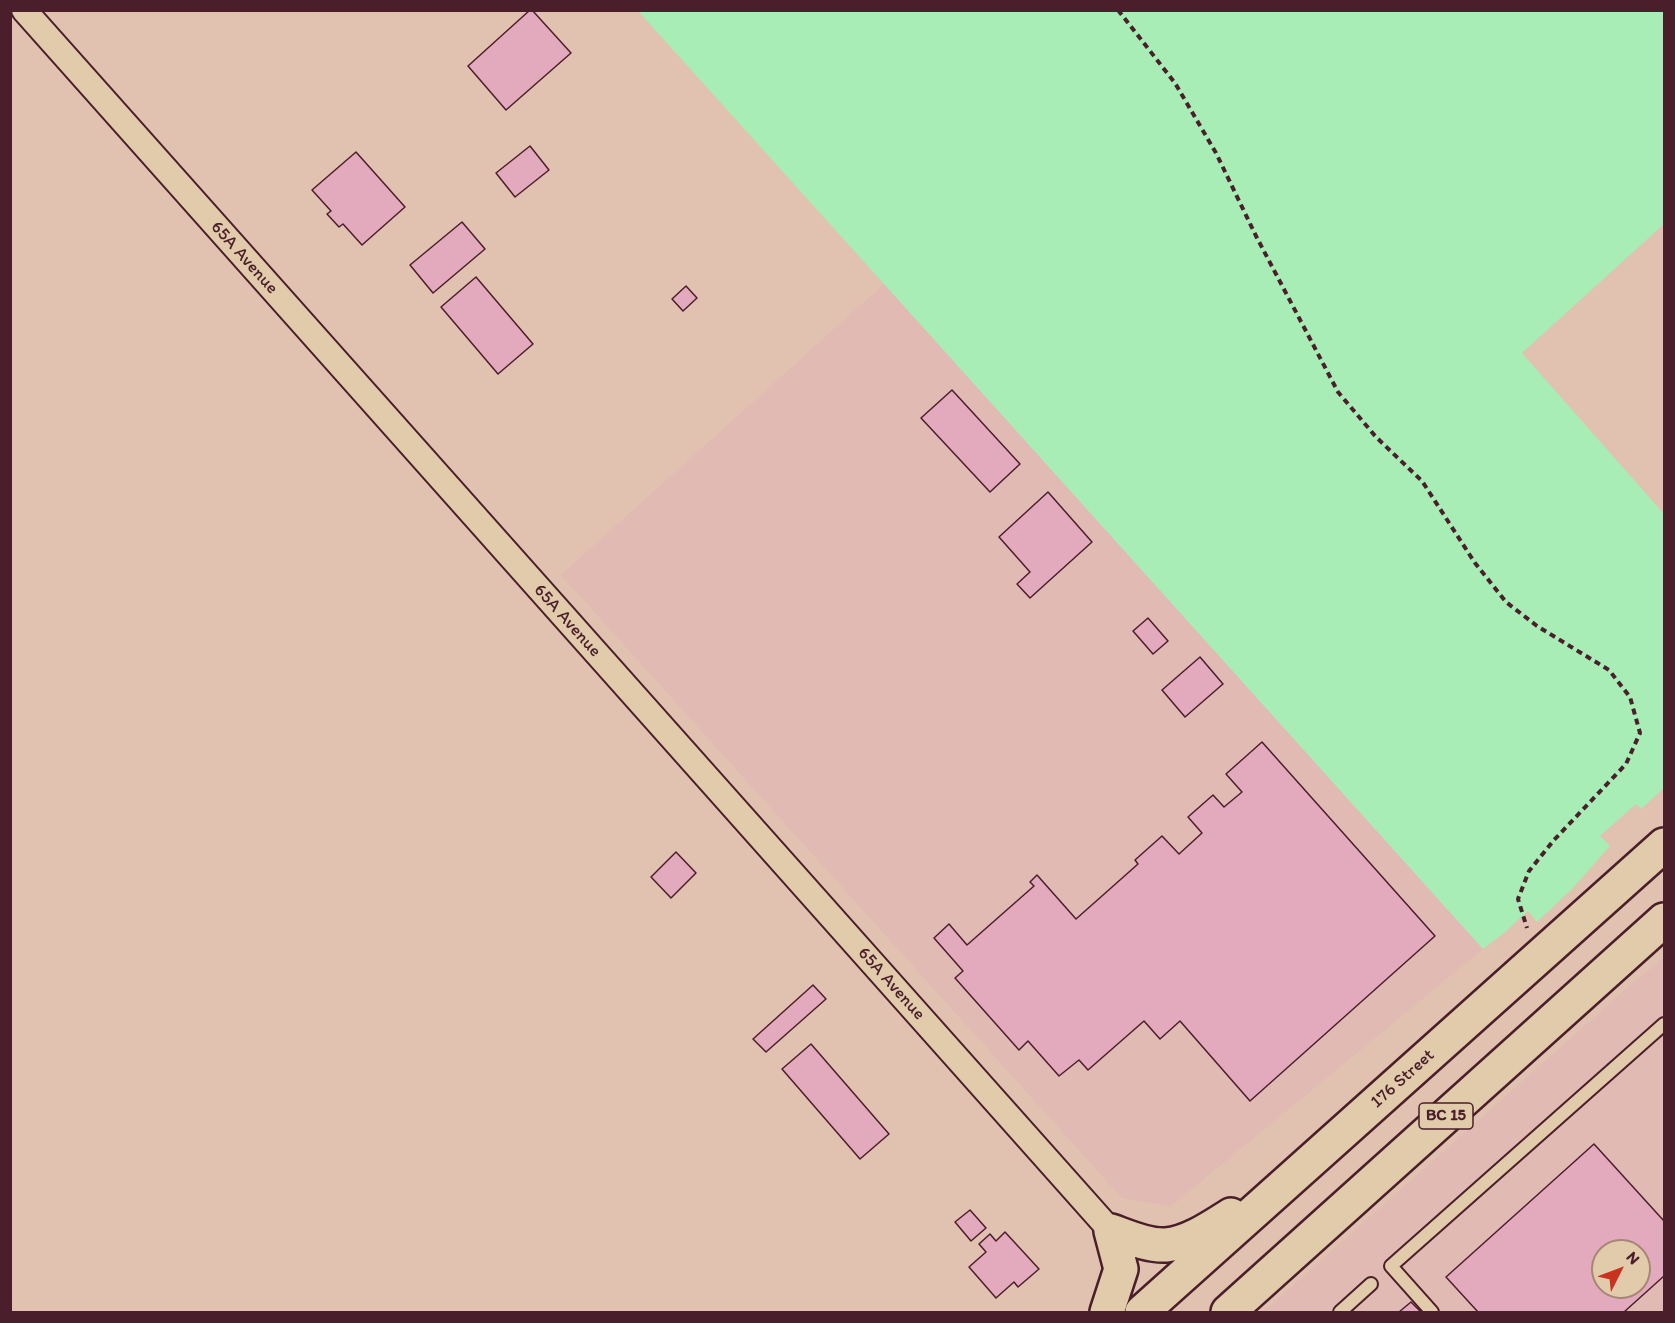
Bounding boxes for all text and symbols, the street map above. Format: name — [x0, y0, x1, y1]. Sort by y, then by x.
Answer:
street label: 65A Avenue — [206, 217, 282, 299]
street label: 65A Avenue — [529, 580, 605, 662]
street label: 65A Avenue — [853, 943, 929, 1025]
street label: 176 Street — [1367, 1045, 1439, 1113]
road number: BC 15 — [1419, 1103, 1473, 1129]
north arrow — [1591, 1239, 1651, 1299]
text: N — [1623, 1248, 1644, 1268]

